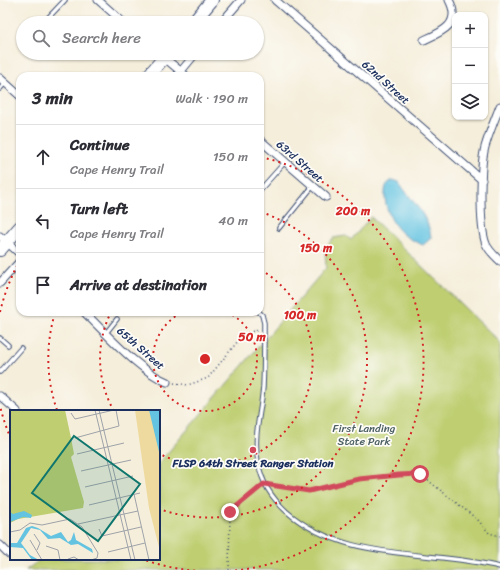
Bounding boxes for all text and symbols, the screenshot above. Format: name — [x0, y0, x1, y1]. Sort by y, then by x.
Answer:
map controls — [452, 12, 488, 120]
button: + — [452, 12, 488, 48]
search box — [16, 16, 264, 60]
text: Search here — [62, 25, 141, 51]
icon: search — [30, 27, 52, 49]
button: − — [452, 48, 488, 84]
street label: 62nd Street — [357, 56, 414, 109]
text: 3 min — [32, 83, 73, 113]
button: layers — [452, 84, 488, 120]
text: Walk · 190 m — [175, 87, 248, 110]
text: Continue — [70, 132, 130, 158]
street label: 63rd Street — [272, 135, 328, 188]
text: 150 m — [213, 145, 248, 168]
icon: ahead — [32, 146, 54, 168]
text: Cape Henry Trail — [70, 158, 164, 181]
text: Turn left — [70, 196, 128, 222]
text: 200 m — [335, 200, 371, 222]
text: 40 m — [218, 209, 248, 232]
icon: left — [32, 210, 54, 232]
text: Cape Henry Trail — [70, 222, 164, 245]
text: 150 m — [300, 237, 333, 259]
text: Arrive at destination — [70, 272, 207, 298]
icon: arrive — [32, 274, 54, 296]
text: 100 m — [284, 304, 317, 326]
street label: 65th Street — [112, 322, 169, 375]
text: 50 m — [238, 326, 266, 348]
centre of rings — [198, 352, 212, 366]
inset map — [10, 410, 160, 560]
park label: First Landing State Park — [333, 419, 396, 451]
marker: FLSP 64th Street Ranger Station — [248, 445, 258, 455]
place label: FLSP 64th Street Ranger Station — [172, 454, 333, 473]
route start — [411, 465, 429, 483]
route end — [221, 503, 239, 521]

